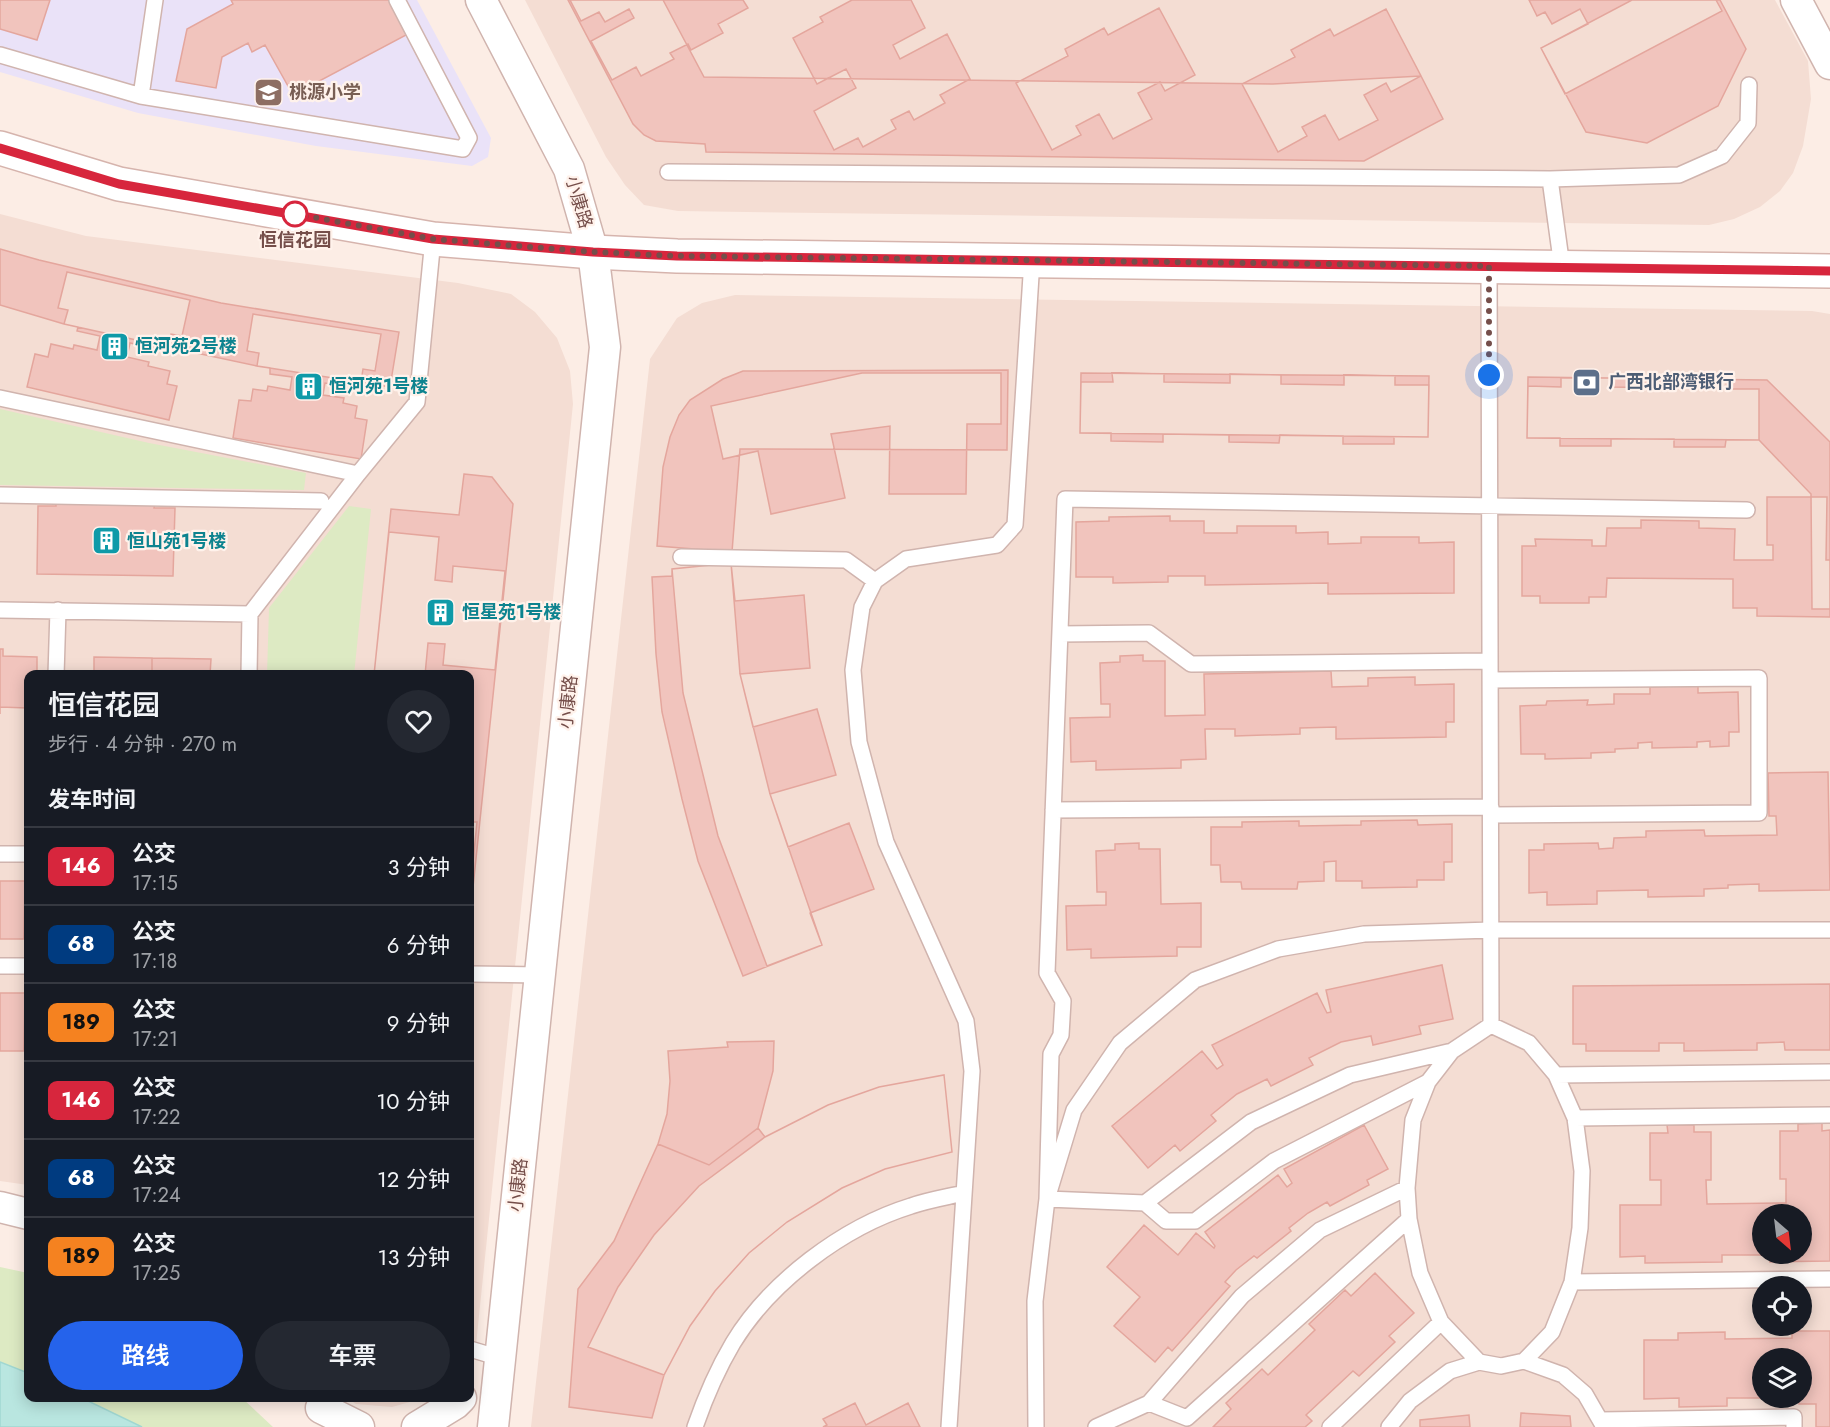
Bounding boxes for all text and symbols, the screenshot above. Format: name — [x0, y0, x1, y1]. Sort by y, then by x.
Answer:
school or university icon: 桃源小学 — [252, 76, 284, 108]
place label: 桃源小学 — [289, 79, 361, 105]
street label: 小康路 — [559, 172, 599, 232]
marker: 恒信花园 — [282, 201, 308, 227]
place label: 恒信花园 — [259, 227, 331, 253]
building icon: 恒河苑2号楼 — [98, 330, 130, 362]
place label: 恒河苑2号楼 — [135, 333, 237, 359]
your location — [1474, 360, 1504, 390]
bank icon: 广西北部湾银行 — [1571, 366, 1603, 398]
place label: 广西北部湾银行 — [1608, 369, 1734, 395]
building icon: 恒河苑1号楼 — [292, 370, 324, 402]
place label: 恒河苑1号楼 — [329, 373, 428, 399]
building icon: 恒山苑1号楼 — [90, 525, 122, 557]
place label: 恒山苑1号楼 — [127, 528, 226, 554]
building icon: 恒星苑1号楼 — [425, 596, 457, 628]
place label: 恒星苑1号楼 — [462, 599, 561, 625]
street label: 小康路 — [552, 674, 584, 730]
text: 恒信花园 — [48, 685, 160, 726]
button: heart — [387, 690, 450, 753]
text: 步行 · 4 分钟 · 270 m — [48, 730, 237, 759]
text: 发车时间 — [48, 783, 136, 815]
text: 公交 — [132, 837, 176, 869]
text: 146 — [61, 851, 101, 881]
text: 3 分钟 — [387, 851, 450, 883]
text: 17:15 — [132, 869, 178, 898]
text: 公交 — [132, 915, 176, 947]
text: 68 — [67, 929, 95, 959]
text: 6 分钟 — [387, 929, 450, 961]
text: 17:18 — [132, 947, 177, 976]
text: 公交 — [132, 993, 176, 1025]
text: 189 — [62, 1007, 100, 1037]
text: 9 分钟 — [387, 1007, 450, 1039]
text: 17:21 — [132, 1025, 178, 1054]
text: 公交 — [132, 1071, 176, 1103]
text: 146 — [61, 1085, 101, 1115]
text: 10 分钟 — [376, 1085, 450, 1117]
text: 17:22 — [132, 1103, 180, 1132]
text: 公交 — [132, 1149, 176, 1181]
street label: 小康路 — [502, 1157, 534, 1213]
text: 68 — [67, 1163, 95, 1193]
text: 12 分钟 — [377, 1163, 450, 1195]
text: 17:24 — [132, 1181, 181, 1210]
north arrow — [1752, 1204, 1812, 1264]
map controls — [1752, 1204, 1812, 1408]
text: 公交 — [132, 1227, 176, 1259]
text: 189 — [62, 1241, 100, 1271]
text: 13 分钟 — [377, 1241, 450, 1273]
text: 17:25 — [132, 1259, 180, 1288]
button: locate — [1752, 1276, 1812, 1336]
button: 路线 — [48, 1321, 243, 1390]
button: 车票 — [255, 1321, 450, 1390]
button: layers — [1752, 1348, 1812, 1408]

